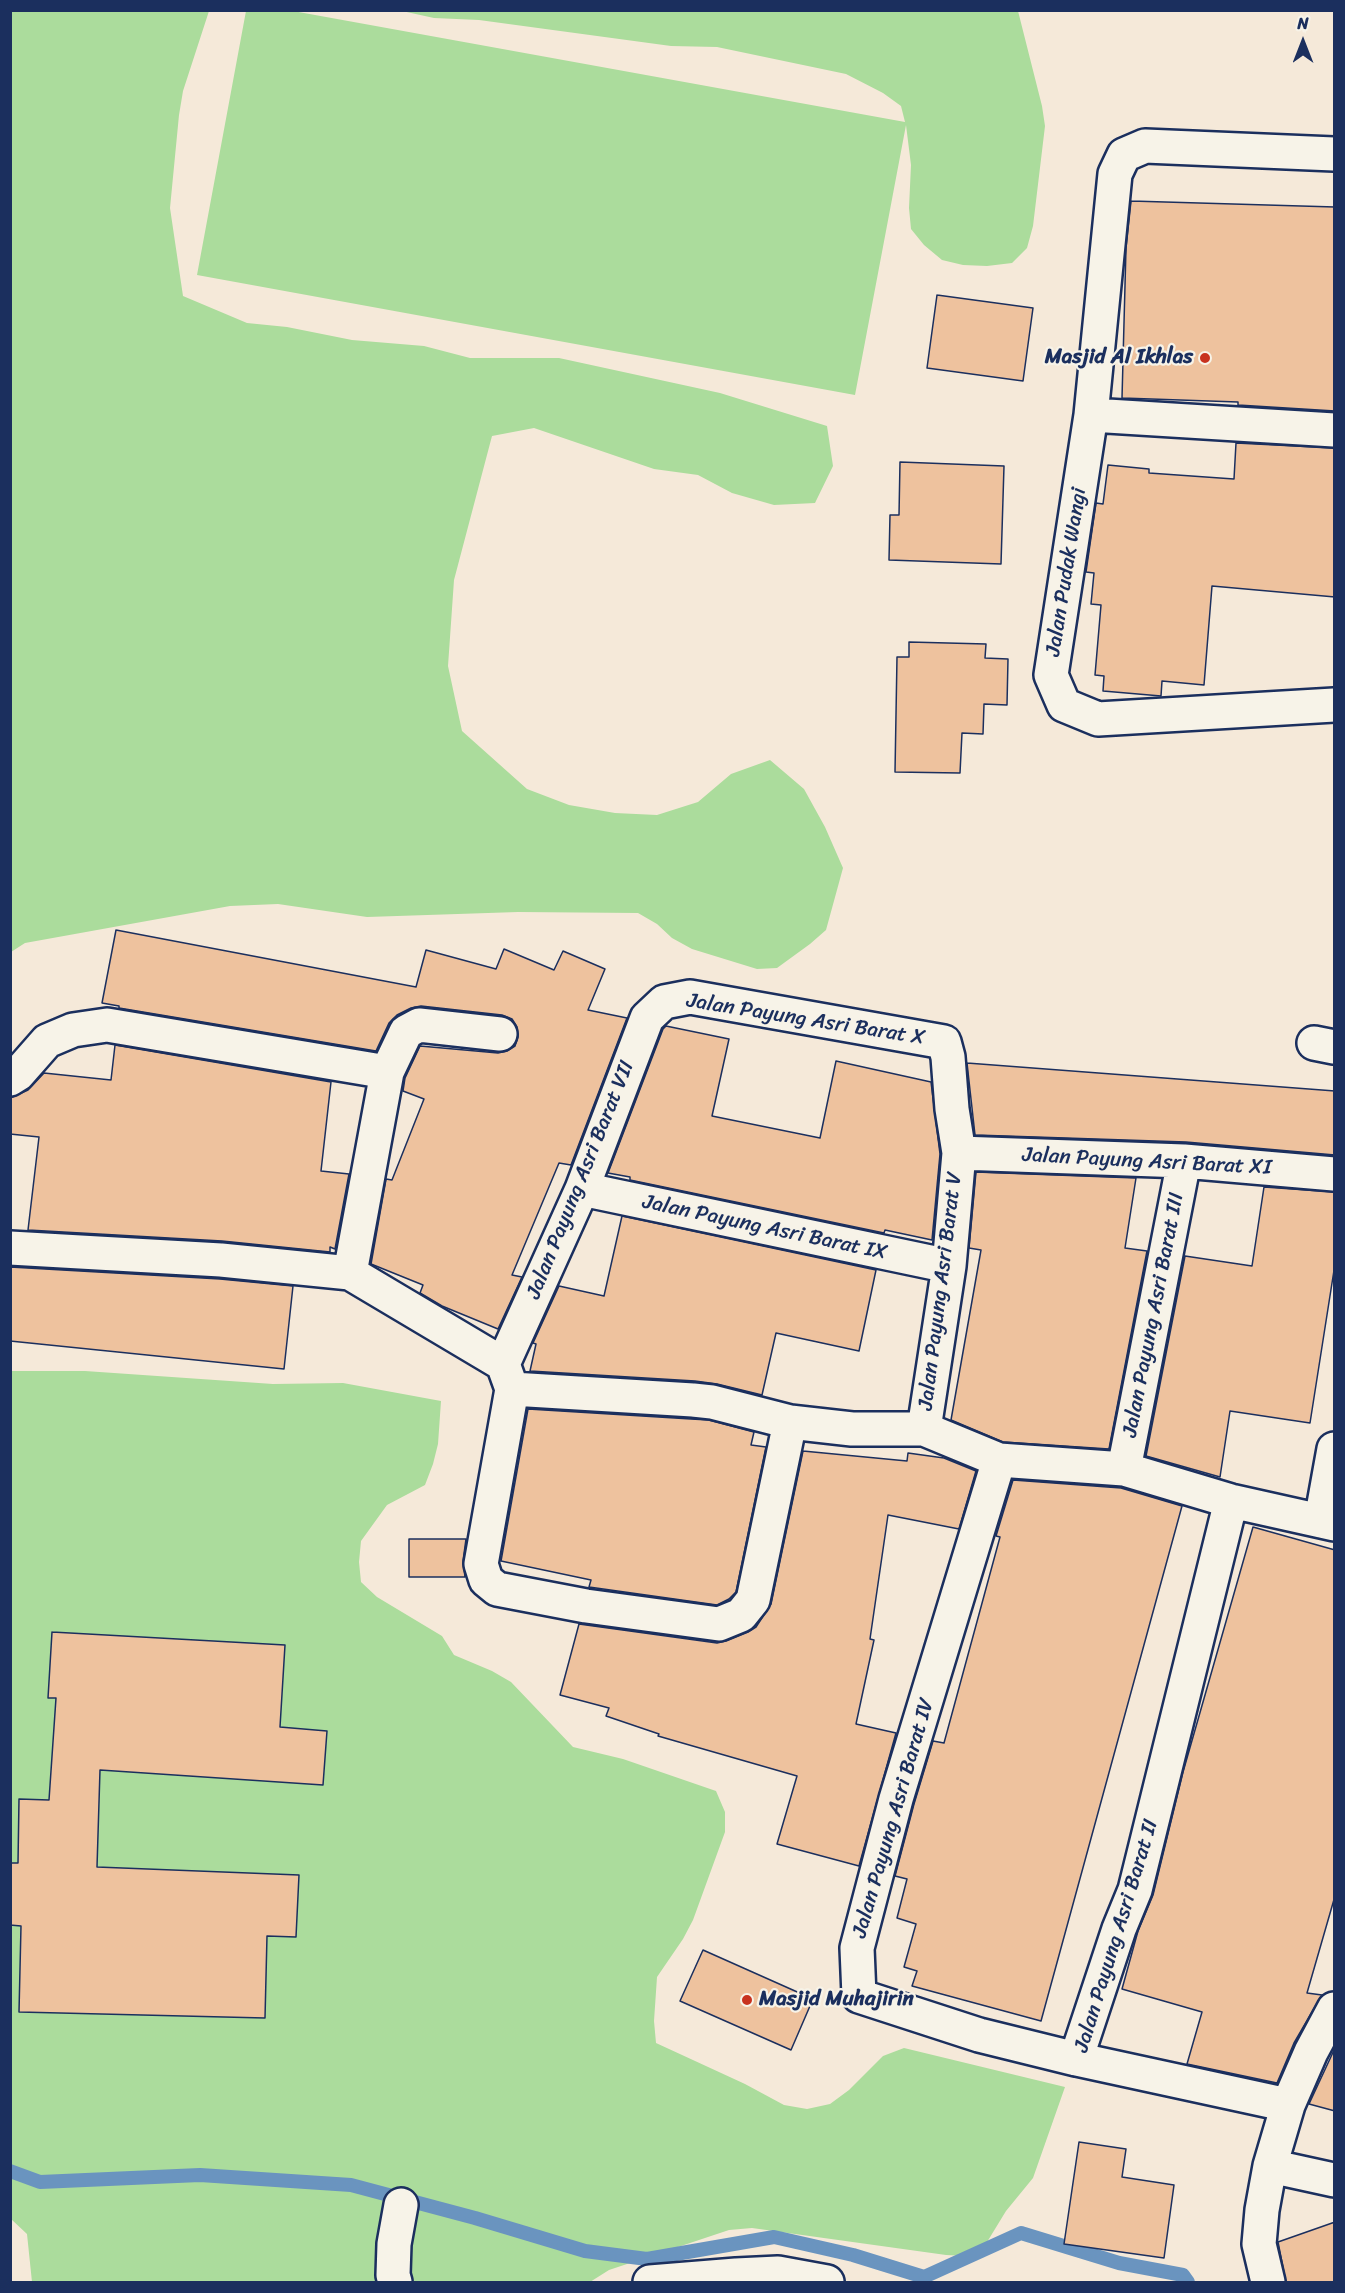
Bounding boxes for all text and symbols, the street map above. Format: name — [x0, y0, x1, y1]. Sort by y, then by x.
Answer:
text: N — [1297, 9, 1309, 38]
north arrow — [1273, 12, 1333, 72]
place label: Masjid Al Ikhlas — [1045, 345, 1193, 371]
marker: Masjid Al Ikhlas — [1198, 351, 1212, 365]
street label: Jalan Pudak Wangi — [1041, 486, 1093, 658]
street label: Jalan Payung Asri Barat X — [685, 989, 927, 1051]
street label: Jalan Payung Asri Barat VII — [522, 1057, 640, 1303]
street label: Jalan Payung Asri Barat XI — [1022, 1143, 1272, 1181]
street label: Jalan Payung Asri Barat V — [914, 1170, 968, 1412]
street label: Jalan Payung Asri Barat IX — [640, 1190, 890, 1266]
street label: Jalan Payung Asri Barat III — [1118, 1191, 1190, 1439]
street label: Jalan Payung Asri Barat IV — [848, 1695, 940, 1941]
street label: Jalan Payung Asri Barat II — [1070, 1817, 1164, 2055]
place label: Masjid Muhajirin — [759, 1987, 914, 2013]
marker: Masjid Muhajirin — [740, 1993, 754, 2007]

